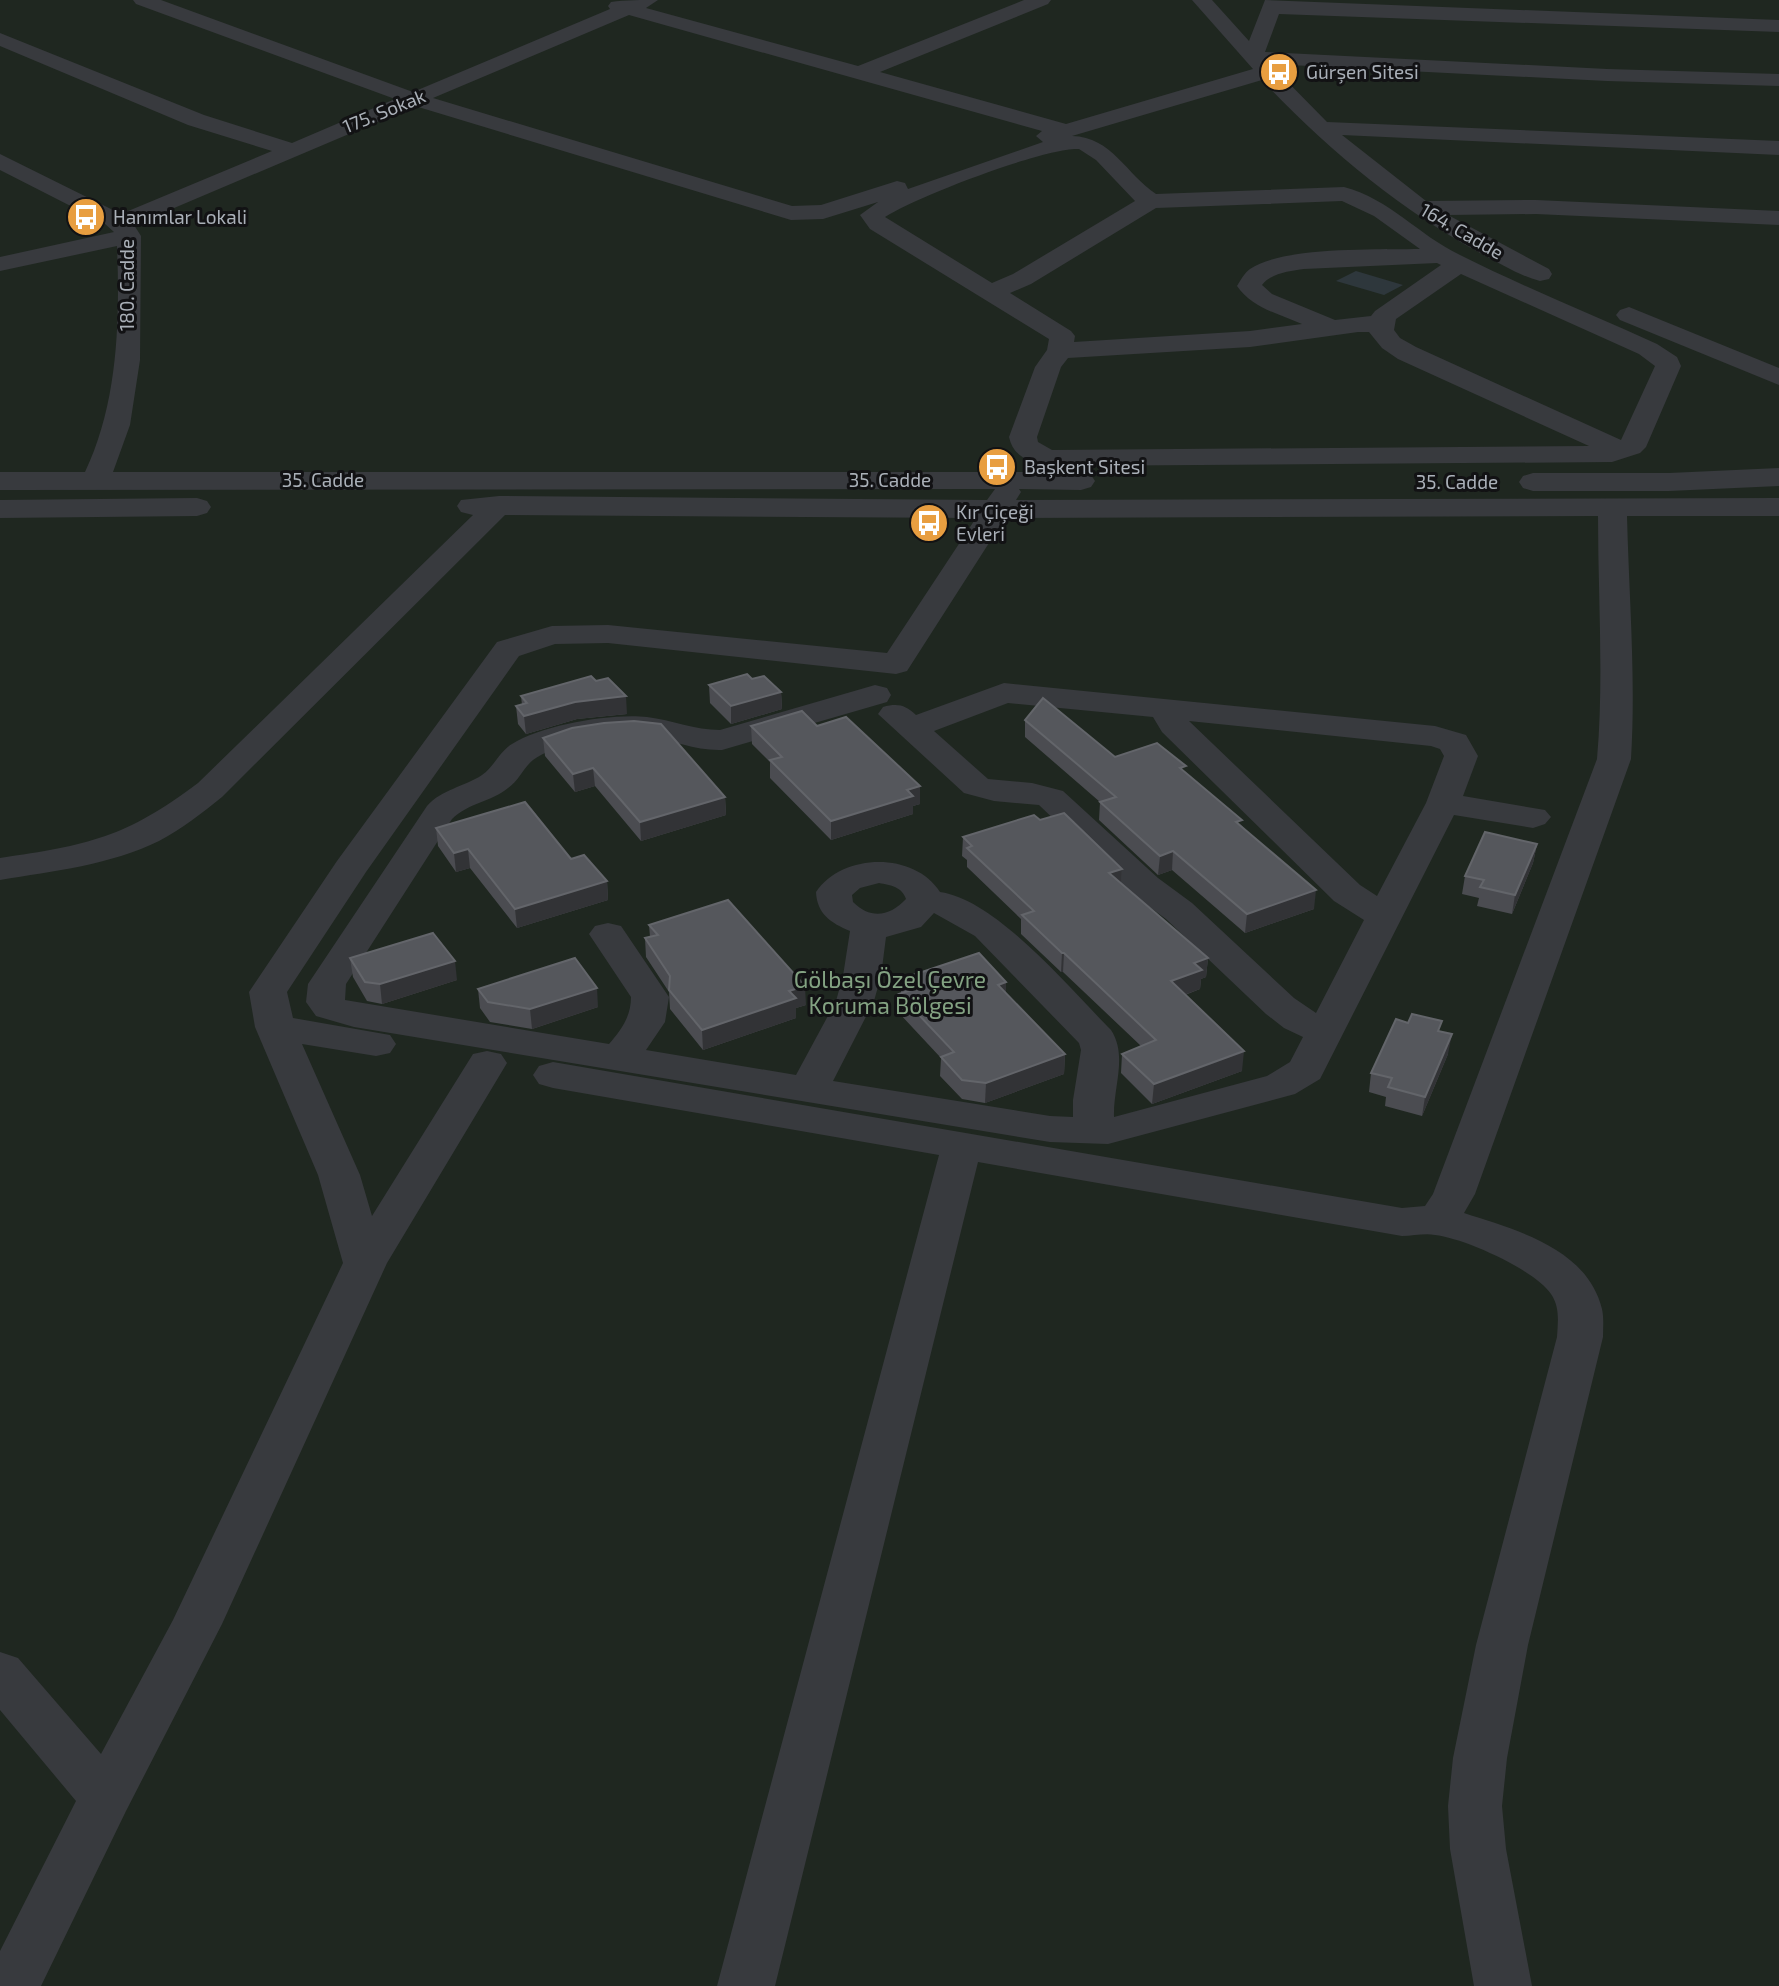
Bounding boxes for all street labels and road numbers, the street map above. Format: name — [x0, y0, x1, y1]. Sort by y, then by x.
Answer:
street label: 175. Sokak — [339, 83, 429, 138]
street label: 164. Cadde — [1417, 198, 1508, 264]
street label: 180. Cadde — [115, 239, 138, 331]
street label: 35. Cadde — [282, 468, 364, 491]
street label: 35. Cadde — [849, 468, 931, 491]
street label: 35. Cadde — [1416, 470, 1498, 493]

